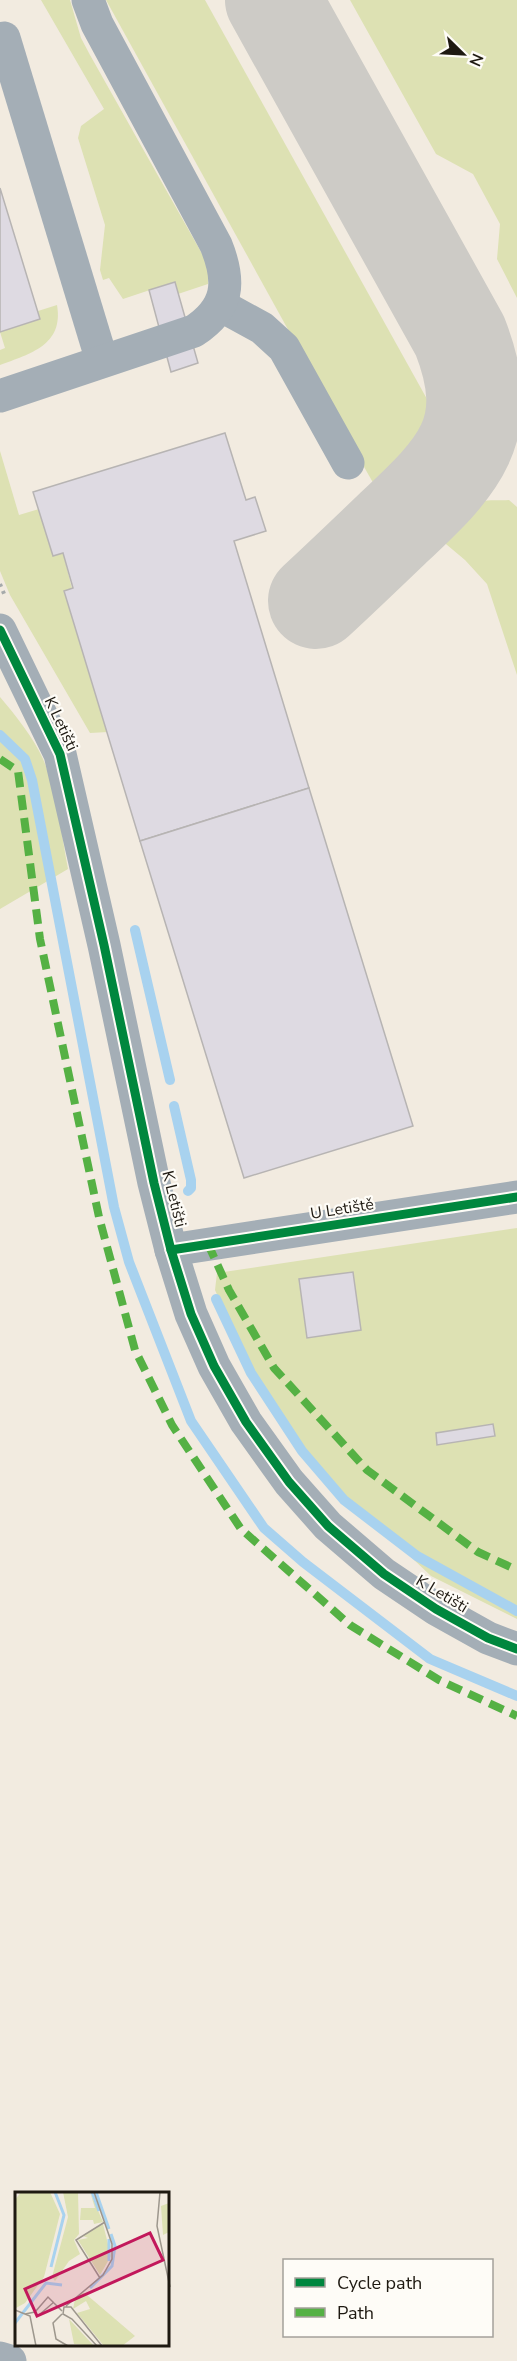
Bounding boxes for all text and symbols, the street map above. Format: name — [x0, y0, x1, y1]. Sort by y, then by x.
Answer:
north arrow — [433, 24, 493, 84]
text: N — [463, 50, 488, 70]
street label: K Letišti — [39, 693, 83, 755]
street label: K Letišti — [156, 1168, 192, 1230]
street label: U Letiště — [309, 1193, 375, 1225]
street label: K Letišti — [412, 1570, 472, 1618]
inset map — [15, 2192, 170, 2346]
legend — [283, 2259, 493, 2337]
text: Cycle path — [337, 2271, 422, 2295]
text: Path — [337, 2301, 374, 2325]

